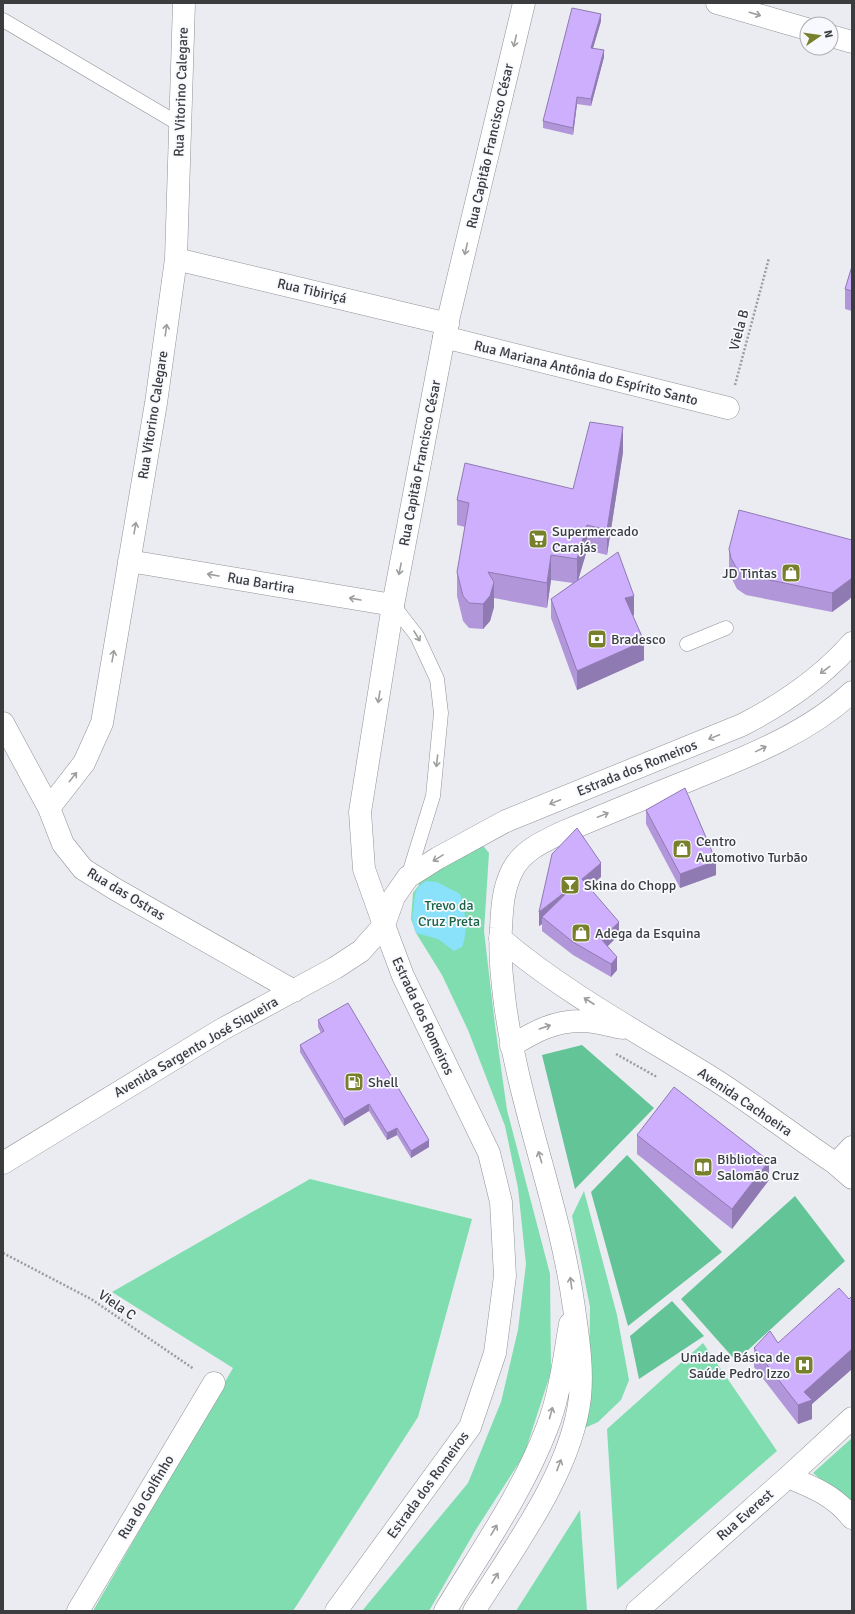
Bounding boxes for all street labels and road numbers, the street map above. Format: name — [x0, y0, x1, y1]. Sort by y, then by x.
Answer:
street label: Rua Vitorino Calegare — [170, 27, 192, 157]
street label: Rua Capitão Francisco César — [463, 61, 517, 230]
street label: Rua Tibiriçá — [276, 275, 348, 307]
street label: Viela B — [725, 308, 753, 352]
street label: Rua Mariana Antônia do Espírito Santo — [472, 337, 700, 409]
street label: Rua Vitorino Calegare — [134, 350, 172, 480]
street label: Rua Capitão Francisco César — [396, 378, 445, 548]
street label: Rua Bartira — [226, 569, 296, 597]
street label: Estrada dos Romeiros — [574, 736, 700, 800]
street label: Rua das Ostras — [84, 864, 168, 924]
street label: Estrada dos Romeiros — [388, 954, 458, 1078]
street label: Avenida Sargento José Siqueira — [111, 993, 281, 1101]
street label: Avenida Cachoeira — [694, 1064, 796, 1140]
street label: Viela C — [95, 1286, 139, 1324]
street label: Estrada dos Romeiros — [383, 1428, 473, 1542]
street label: Rua do Golfinho — [114, 1452, 178, 1542]
street label: Rua Everest — [713, 1486, 777, 1544]

